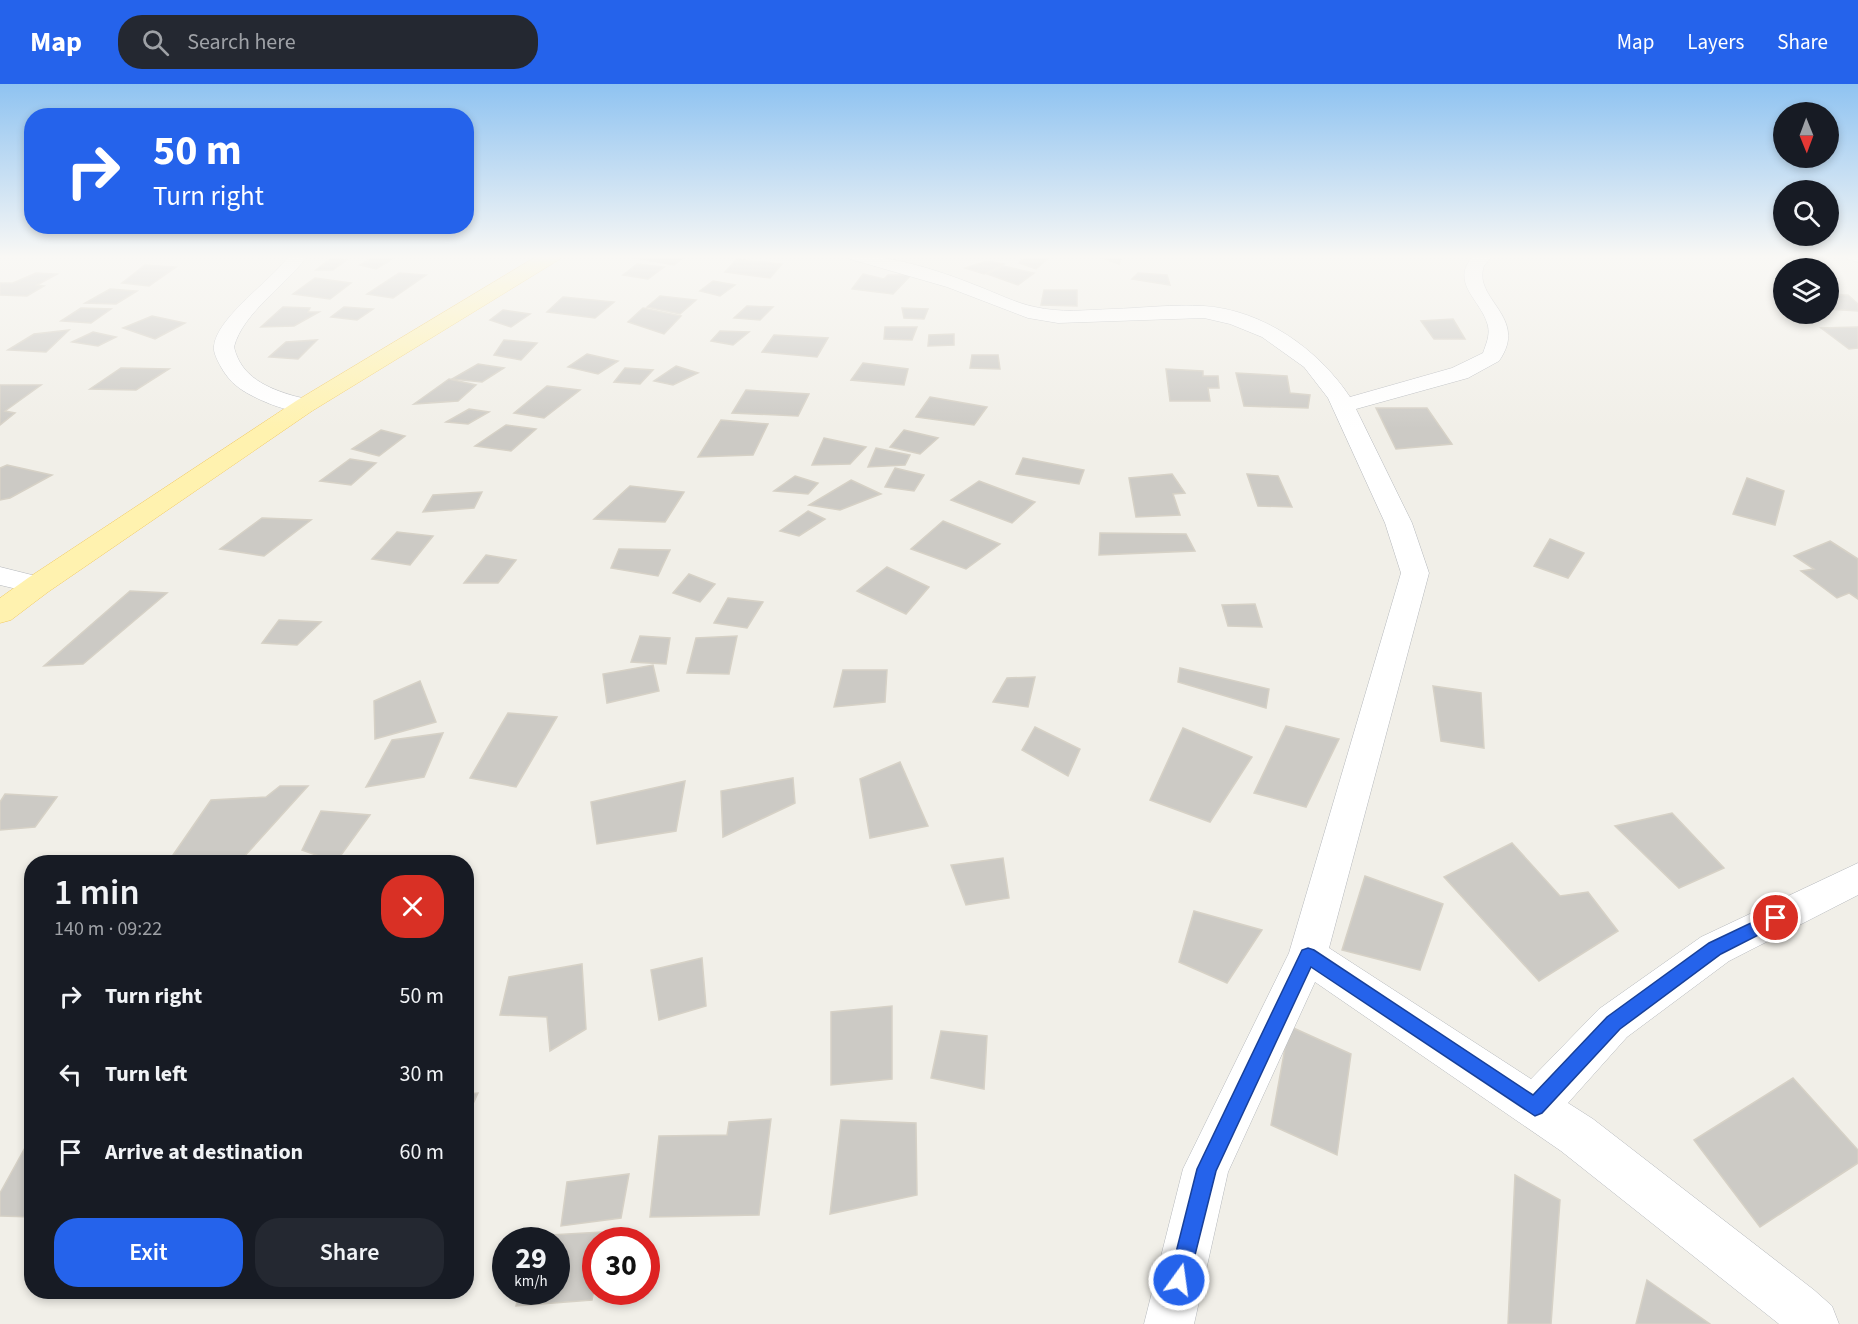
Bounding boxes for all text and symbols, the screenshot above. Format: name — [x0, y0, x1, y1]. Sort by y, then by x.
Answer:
search box — [118, 15, 538, 69]
text: Map — [30, 22, 82, 62]
icon: search — [139, 26, 172, 59]
text: Search here — [187, 26, 296, 58]
text: Map — [1617, 27, 1654, 57]
text: Layers — [1687, 27, 1744, 57]
text: Share — [1777, 27, 1828, 57]
north arrow — [1773, 102, 1839, 168]
map controls — [1773, 102, 1839, 324]
text: 50 m — [153, 121, 242, 181]
icon: right — [54, 132, 132, 210]
text: Turn right — [153, 177, 264, 216]
button: search — [1773, 180, 1839, 246]
button: layers — [1773, 258, 1839, 324]
text: 1 min — [54, 867, 140, 918]
button: close — [381, 875, 444, 938]
pin — [1750, 892, 1801, 943]
icon: arrive — [1759, 901, 1792, 934]
text: 140 m · 09:22 — [54, 915, 162, 943]
icon: right — [54, 980, 87, 1013]
text: Turn right — [105, 980, 202, 1012]
text: 50 m — [399, 980, 444, 1012]
icon: left — [54, 1058, 87, 1091]
text: Turn left — [105, 1058, 187, 1090]
text: 30 m — [399, 1058, 444, 1090]
icon: arrive — [54, 1136, 87, 1169]
text: Arrive at destination — [105, 1136, 303, 1168]
text: 60 m — [399, 1136, 444, 1168]
button: Exit — [54, 1218, 243, 1287]
button: Share — [255, 1218, 444, 1287]
speed limit sign: 30 — [582, 1227, 660, 1305]
text: 29 — [515, 1237, 547, 1280]
position arrow — [1147, 1248, 1211, 1312]
text: km/h — [514, 1271, 548, 1292]

